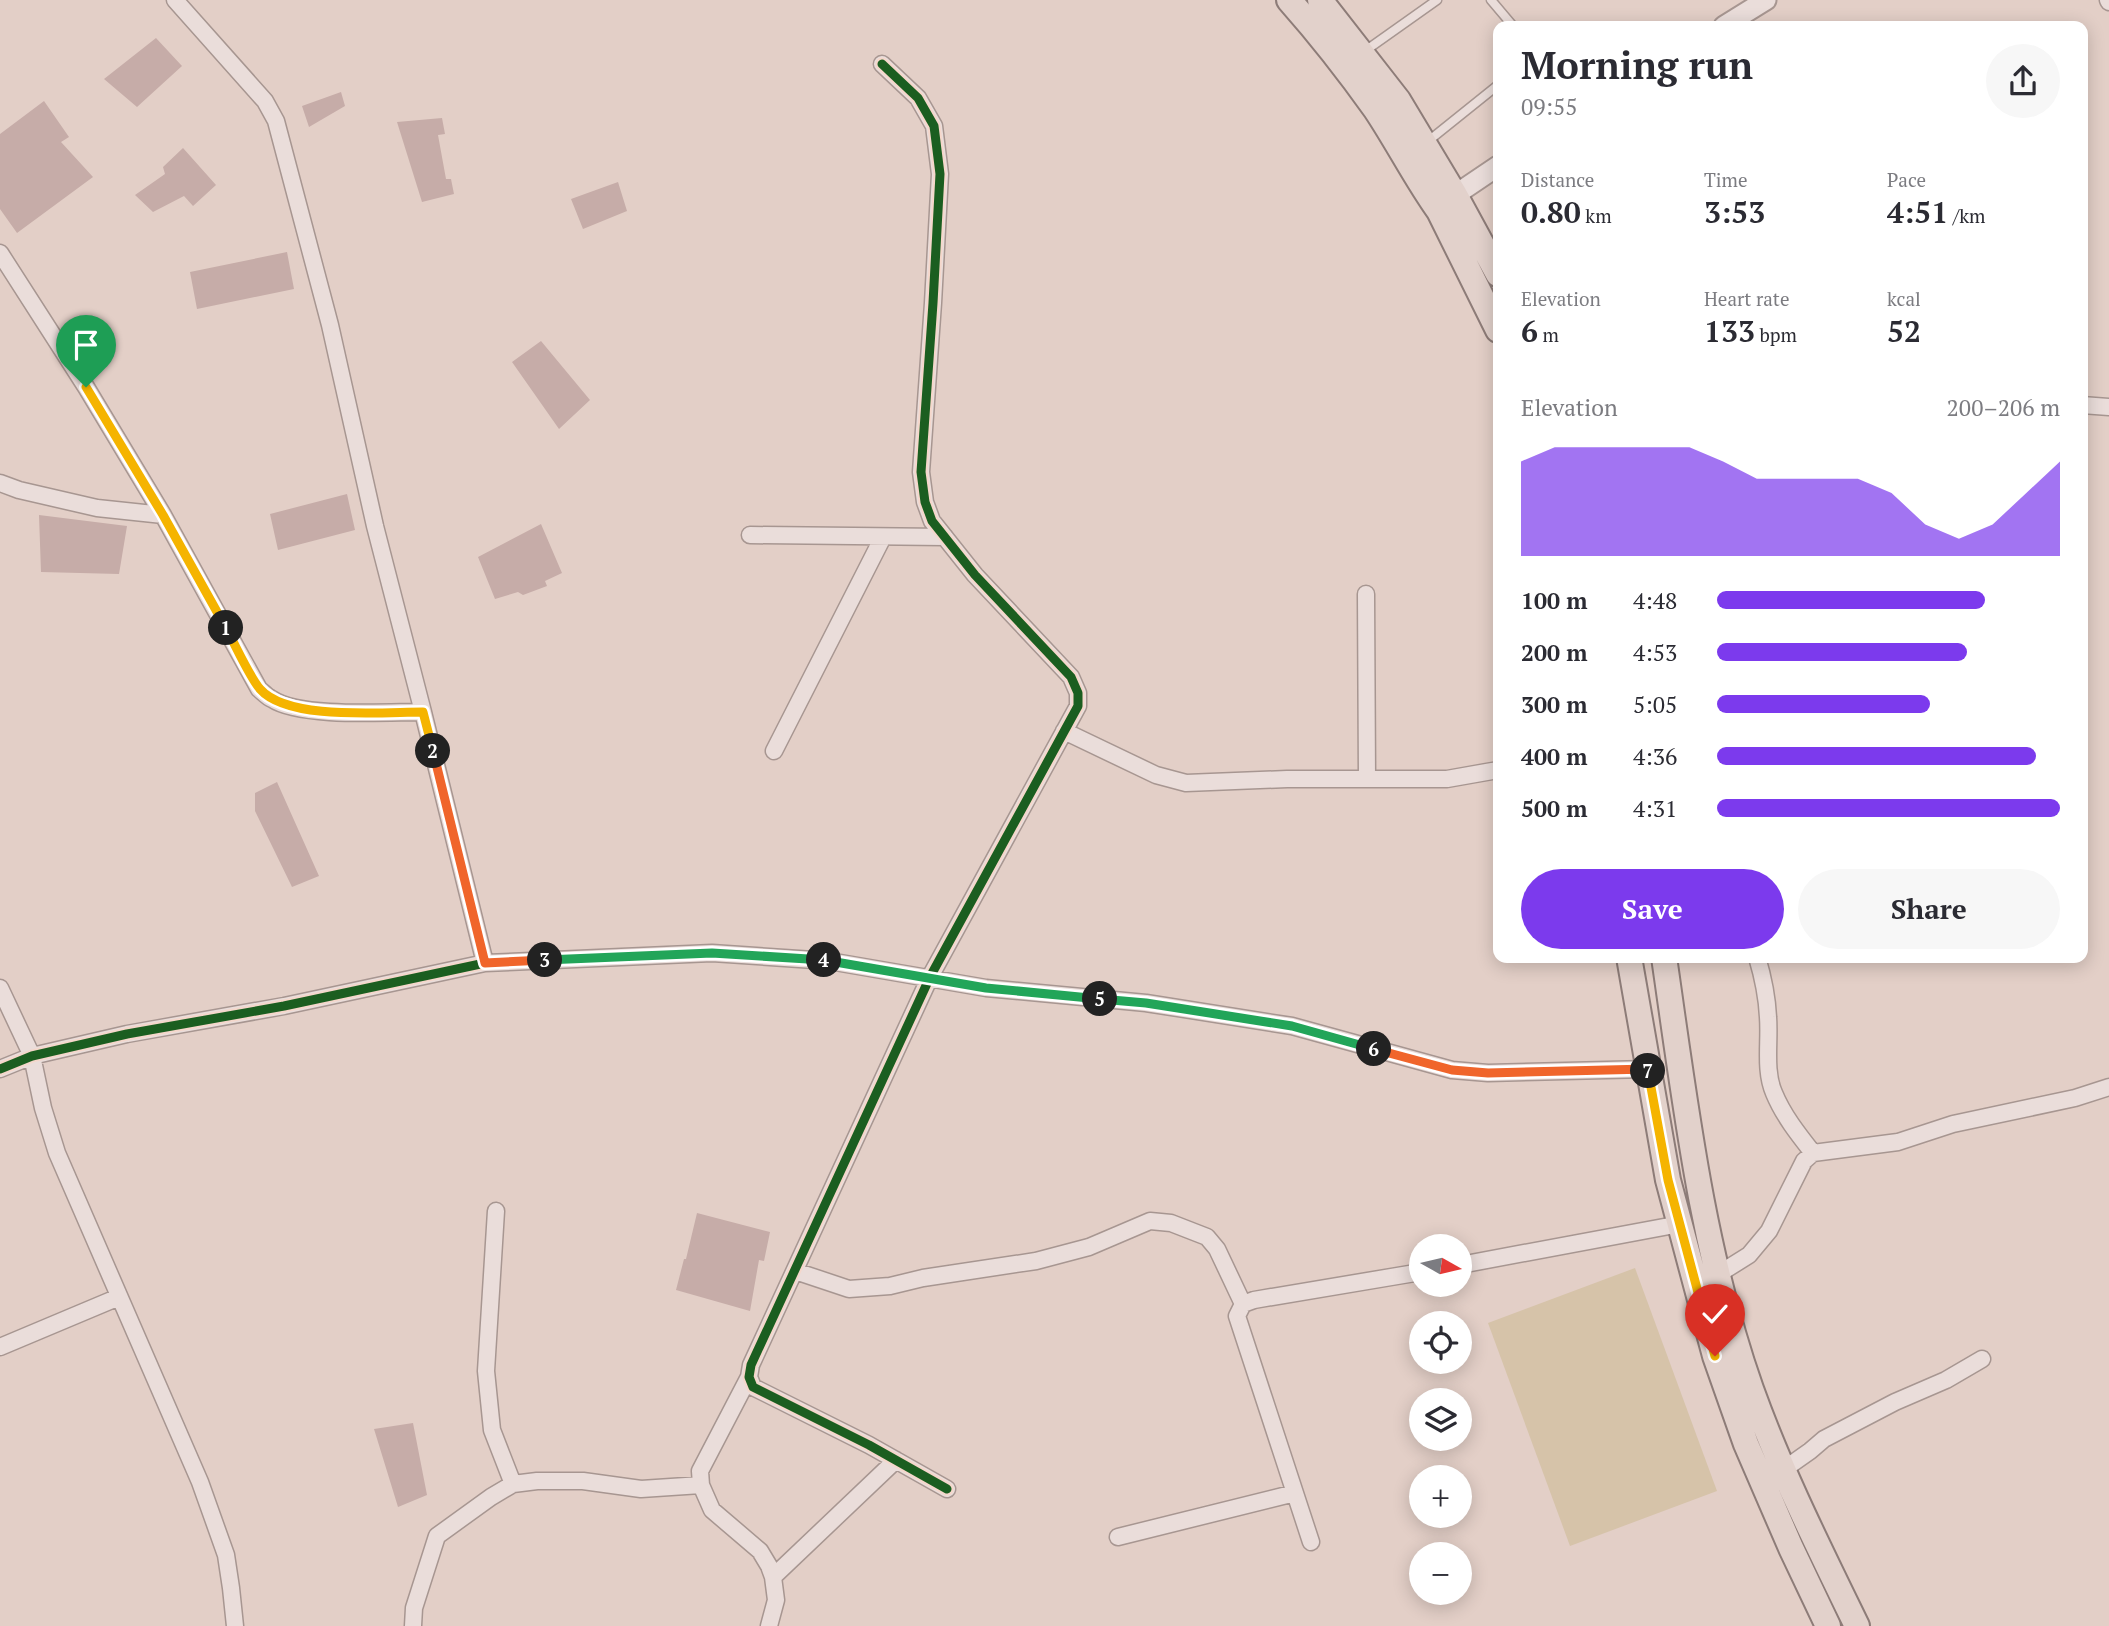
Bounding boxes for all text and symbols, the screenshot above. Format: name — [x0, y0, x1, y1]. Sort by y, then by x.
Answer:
text: Morning run — [1521, 40, 1753, 90]
button: share — [1986, 44, 2060, 118]
text: 09:55 — [1521, 91, 1578, 122]
text: Distance — [1521, 167, 1594, 192]
text: Time — [1704, 167, 1747, 192]
text: Pace — [1887, 167, 1926, 192]
text: 0.80 — [1521, 192, 1581, 232]
text: 3:53 — [1704, 192, 1765, 232]
text: 4:51 — [1887, 192, 1948, 232]
text: km — [1581, 203, 1612, 228]
text: /km — [1948, 203, 1986, 228]
text: Elevation — [1521, 286, 1601, 311]
text: Heart rate — [1704, 286, 1789, 311]
text: kcal — [1887, 286, 1921, 311]
text: 6 — [1521, 311, 1538, 351]
text: 133 — [1704, 311, 1755, 351]
text: 52 — [1887, 311, 1921, 351]
pin — [56, 315, 116, 387]
text: m — [1538, 322, 1559, 347]
text: bpm — [1755, 322, 1797, 347]
icon: arrive — [67, 326, 105, 364]
text: Elevation — [1521, 392, 1618, 423]
text: 200–206 m — [1947, 392, 2060, 423]
text: 100 m — [1521, 585, 1587, 616]
text: 4:48 — [1633, 585, 1677, 616]
pin: 1 — [208, 610, 244, 646]
text: 1 — [220, 615, 231, 640]
text: 200 m — [1521, 637, 1587, 668]
text: 4:53 — [1633, 637, 1677, 668]
text: 300 m — [1521, 689, 1587, 720]
text: 5:05 — [1633, 689, 1677, 720]
pin: 2 — [416, 734, 450, 768]
text: 2 — [427, 738, 438, 763]
text: 400 m — [1521, 741, 1587, 772]
text: 4:36 — [1633, 741, 1677, 772]
text: 500 m — [1521, 793, 1587, 824]
text: 4:31 — [1633, 793, 1677, 824]
button: Save — [1521, 869, 1784, 949]
button: Share — [1798, 869, 2060, 949]
pin: 3 — [528, 942, 562, 978]
pin: 4 — [806, 942, 842, 978]
text: 3 — [539, 947, 550, 972]
text: 4 — [818, 947, 829, 972]
pin: 5 — [1082, 982, 1118, 1016]
text: 5 — [1094, 986, 1105, 1011]
pin: 6 — [1356, 1032, 1392, 1066]
text: 6 — [1368, 1036, 1379, 1061]
pin: 7 — [1630, 1054, 1666, 1088]
text: 7 — [1642, 1058, 1653, 1083]
north arrow — [1409, 1234, 1472, 1297]
map controls — [1409, 1234, 1472, 1605]
pin — [1685, 1284, 1745, 1356]
icon: check — [1696, 1295, 1734, 1333]
button: locate — [1409, 1311, 1472, 1374]
button: layers — [1409, 1388, 1472, 1451]
button: + — [1409, 1465, 1472, 1528]
button: − — [1409, 1542, 1472, 1605]

